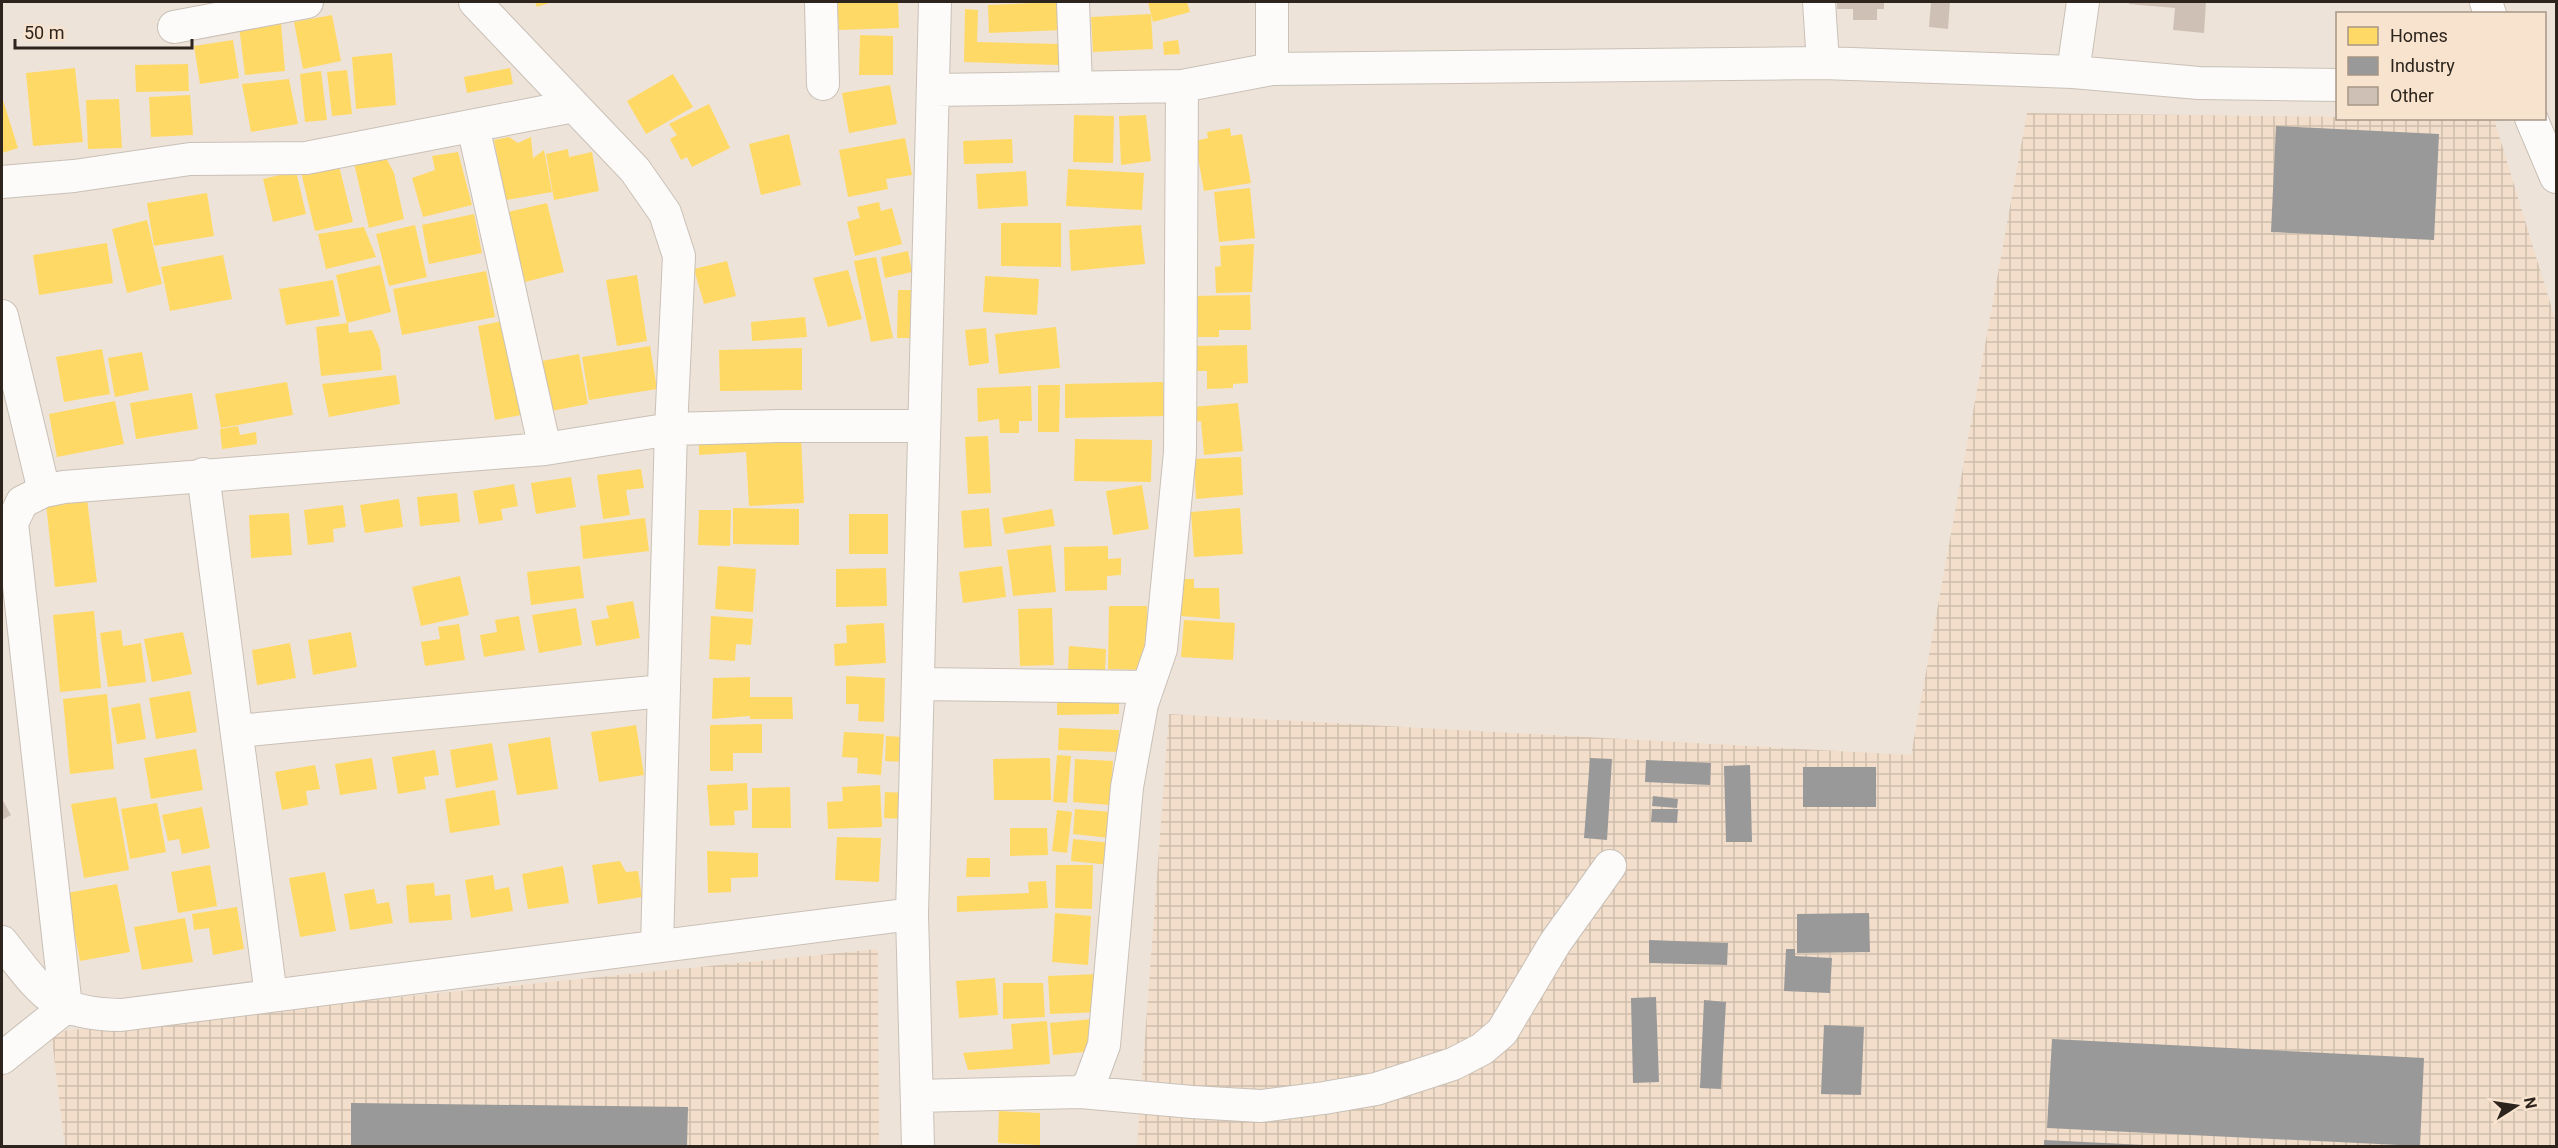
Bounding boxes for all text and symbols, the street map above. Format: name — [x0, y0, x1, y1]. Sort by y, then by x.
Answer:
scale bar — [15, 12, 192, 50]
legend — [2336, 12, 2546, 120]
text: 50 m — [24, 22, 64, 43]
text: Homes — [2390, 25, 2448, 46]
text: Industry — [2390, 55, 2455, 76]
text: Other — [2390, 85, 2434, 106]
north arrow — [2486, 1076, 2546, 1136]
text: N — [2520, 1095, 2541, 1110]

